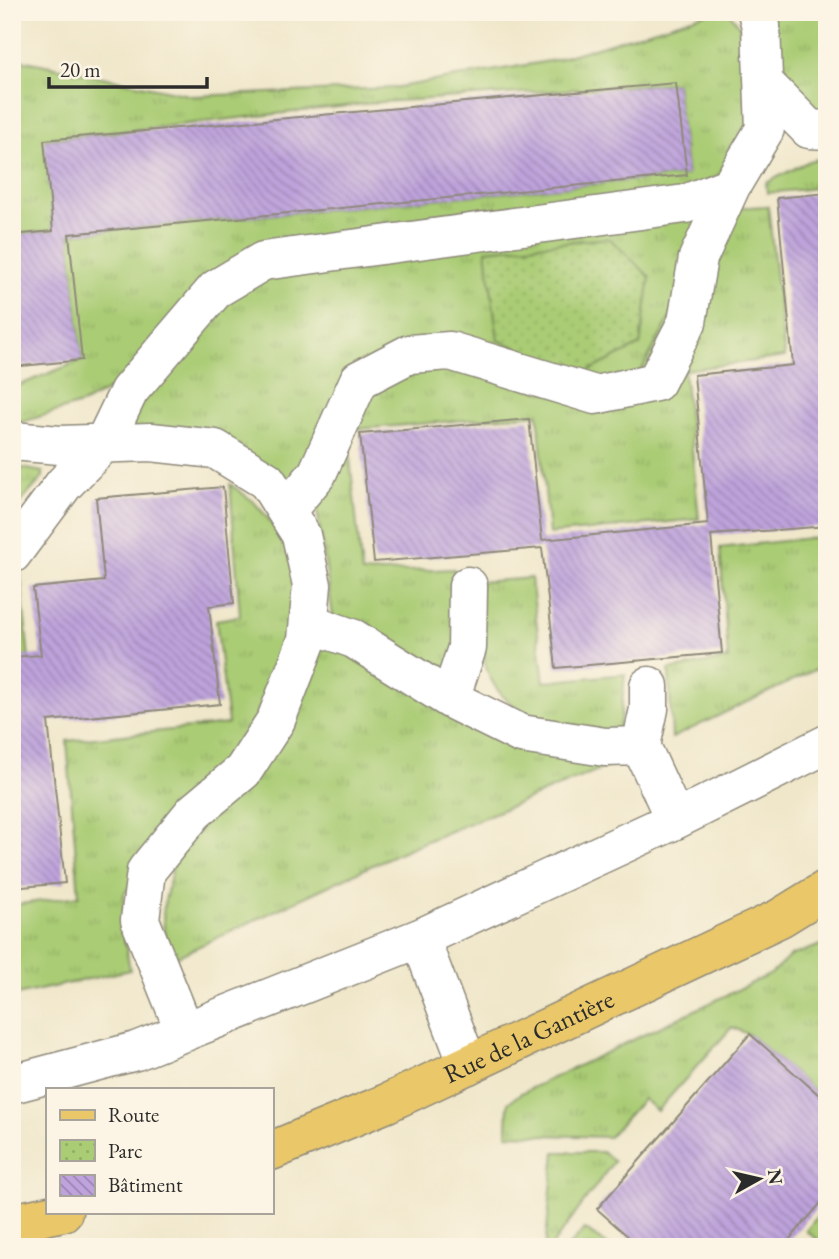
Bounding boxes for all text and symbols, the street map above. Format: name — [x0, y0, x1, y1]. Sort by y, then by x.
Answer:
scale bar — [49, 46, 206, 90]
text: 20 m — [60, 56, 101, 83]
street label: Rue de la Gantière — [438, 982, 619, 1091]
legend — [46, 1088, 273, 1214]
text: Route — [108, 1101, 159, 1128]
text: Parc — [108, 1137, 142, 1164]
north arrow — [724, 1144, 794, 1214]
text: N — [762, 1167, 789, 1187]
text: Bâtiment — [108, 1171, 183, 1198]

